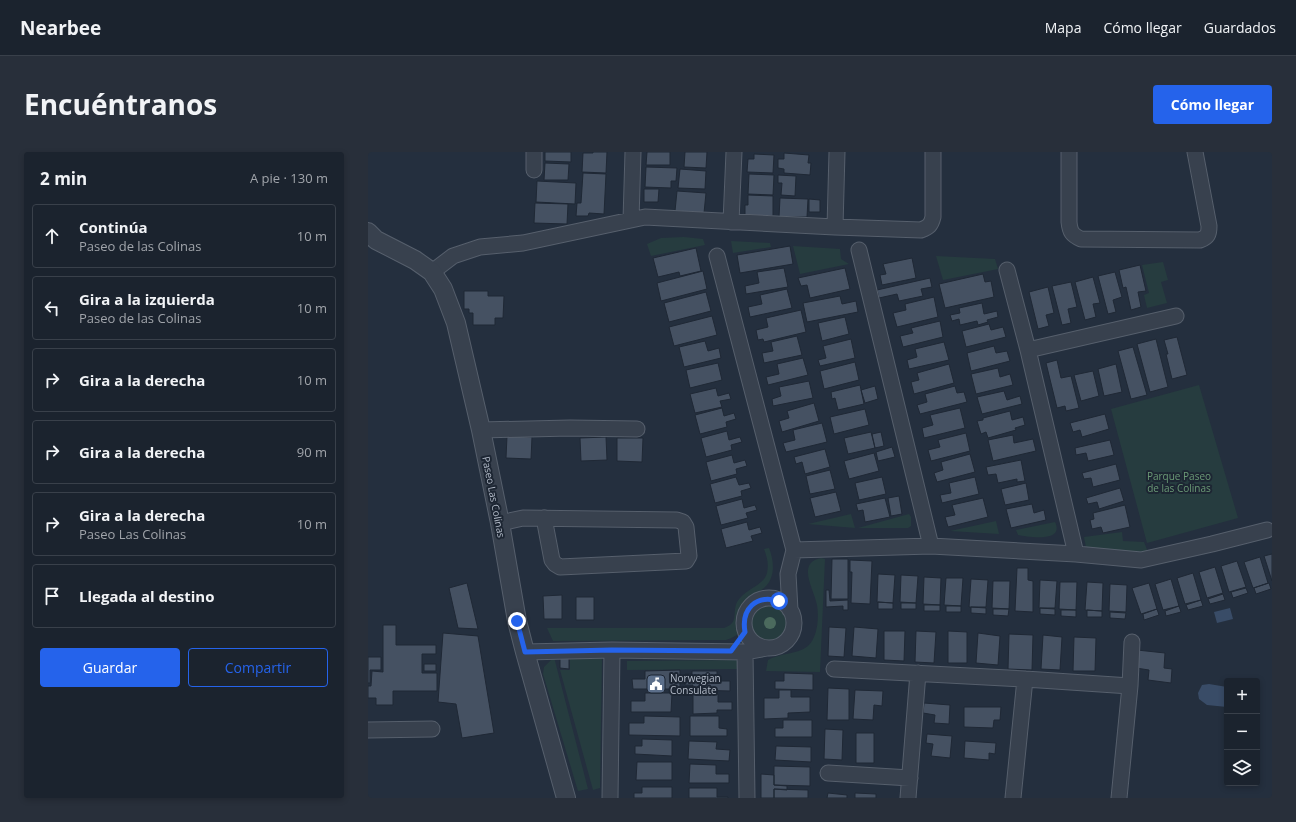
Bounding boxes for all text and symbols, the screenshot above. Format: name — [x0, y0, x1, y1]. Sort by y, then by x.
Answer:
text: Nearbee — [20, 15, 101, 41]
text: Mapa — [1045, 18, 1081, 37]
text: Cómo llegar — [1103, 18, 1182, 37]
text: Guardados — [1204, 18, 1276, 37]
text: Encuéntranos — [24, 85, 217, 123]
button: Cómo llegar — [1153, 85, 1272, 124]
text: 2 min — [40, 167, 87, 190]
text: A pie · 130 m — [250, 169, 328, 187]
text: Continúa — [79, 217, 148, 237]
icon: ahead — [41, 225, 63, 247]
text: 10 m — [297, 227, 327, 245]
text: Paseo de las Colinas — [79, 237, 201, 255]
text: Gira a la izquierda — [79, 289, 215, 309]
icon: left — [41, 297, 63, 319]
text: 10 m — [297, 299, 327, 317]
text: Paseo de las Colinas — [79, 309, 201, 327]
icon: right — [41, 369, 63, 391]
text: Gira a la derecha — [79, 370, 205, 390]
text: 10 m — [297, 371, 327, 389]
icon: right — [41, 441, 63, 463]
text: Gira a la derecha — [79, 442, 205, 462]
text: 90 m — [297, 443, 327, 461]
street label: Paseo Las Colinas — [479, 455, 509, 539]
park label: Parque Paseo de las Colinas — [1147, 469, 1211, 495]
text: Gira a la derecha — [79, 505, 205, 525]
icon: right — [41, 513, 63, 535]
text: 10 m — [297, 515, 327, 533]
text: Paseo Las Colinas — [79, 525, 186, 543]
icon: arrive — [41, 585, 63, 607]
text: Llegada al destino — [79, 586, 214, 606]
route start — [770, 592, 788, 610]
route end — [508, 612, 526, 630]
button: Guardar — [40, 648, 180, 687]
button: Compartir — [188, 648, 328, 687]
place label: Norwegian Consulate — [670, 671, 721, 697]
public building icon: Norwegian Consulate — [645, 673, 667, 695]
map controls — [1224, 678, 1260, 786]
button: + — [1224, 678, 1260, 714]
button: − — [1224, 714, 1260, 750]
button: layers — [1224, 750, 1260, 786]

